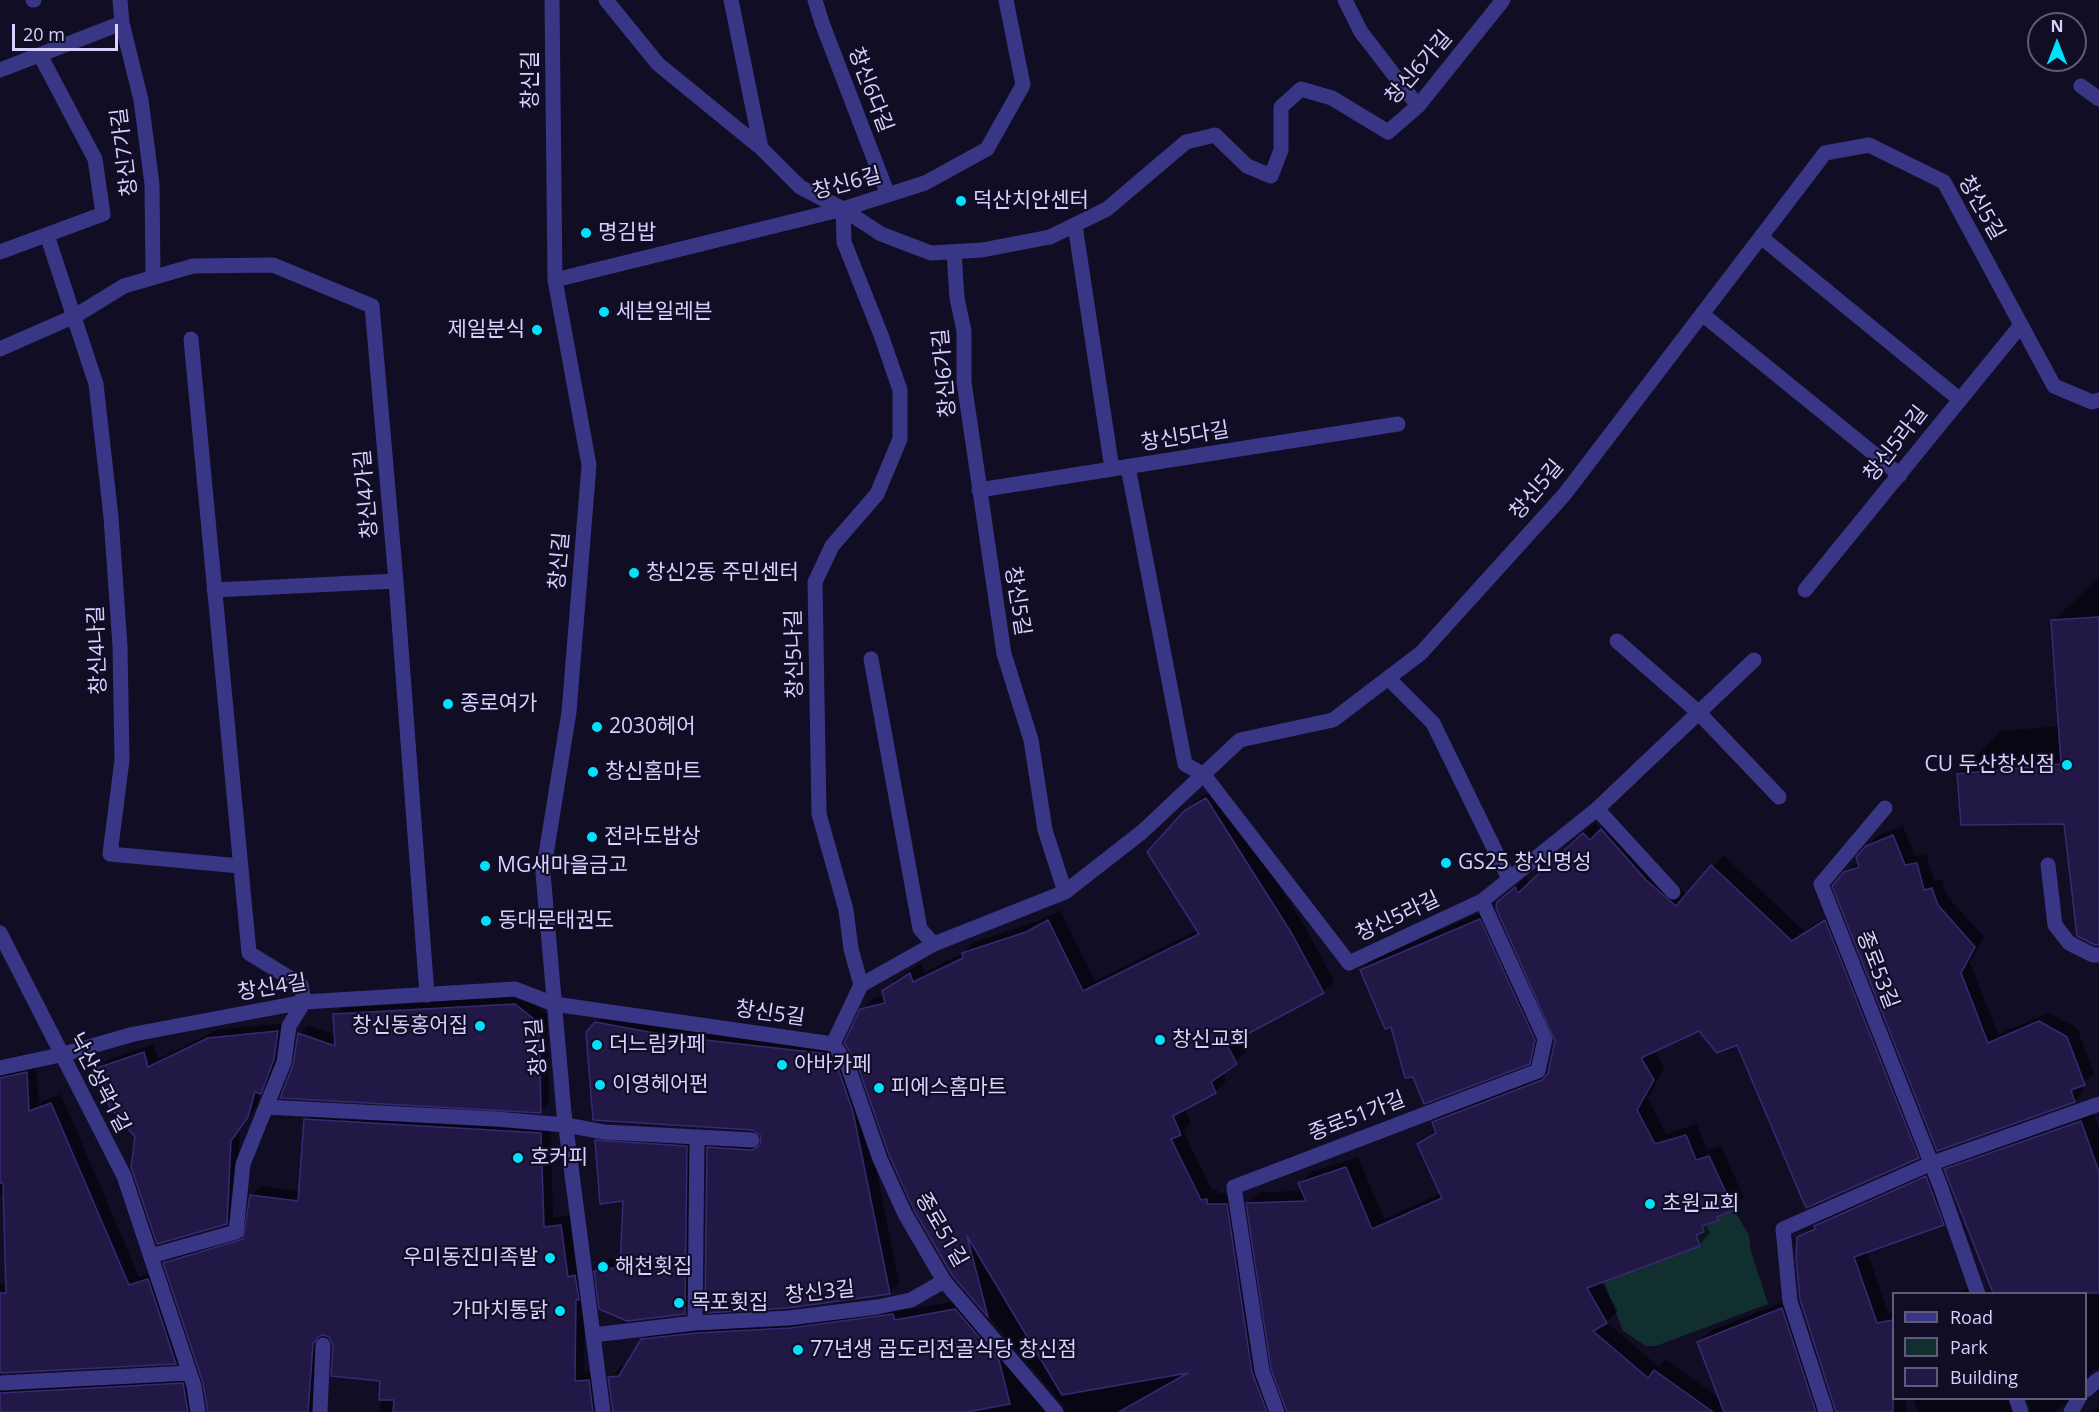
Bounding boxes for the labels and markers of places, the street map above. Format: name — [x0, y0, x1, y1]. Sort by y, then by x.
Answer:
place label: 덕산치안센터 — [973, 188, 1089, 214]
marker: 덕산치안센터 — [954, 194, 968, 208]
place label: 명김밥 — [598, 220, 656, 246]
marker: 명김밥 — [579, 226, 593, 240]
place label: 세븐일레븐 — [616, 299, 713, 325]
marker: 세븐일레븐 — [597, 305, 611, 319]
place label: 제일분식 — [448, 317, 525, 343]
marker: 제일분식 — [530, 323, 544, 337]
place label: 창신2동 주민센터 — [646, 560, 799, 586]
marker: 창신2동 주민센터 — [627, 566, 641, 580]
place label: 종로여가 — [460, 691, 537, 717]
marker: 종로여가 — [441, 697, 455, 711]
place label: 2030헤어 — [609, 714, 696, 740]
marker: 2030헤어 — [590, 720, 604, 734]
place label: CU 두산창신점 — [1924, 752, 2055, 778]
marker: CU 두산창신점 — [2060, 758, 2074, 772]
place label: 창신홈마트 — [605, 759, 702, 785]
marker: 창신홈마트 — [586, 765, 600, 779]
place label: 전라도밥상 — [604, 824, 701, 850]
marker: 전라도밥상 — [585, 830, 599, 844]
place label: GS25 창신명성 — [1458, 850, 1592, 876]
place label: MG새마을금고 — [497, 853, 628, 879]
marker: GS25 창신명성 — [1439, 856, 1453, 870]
marker: MG새마을금고 — [478, 859, 492, 873]
place label: 동대문태권도 — [498, 908, 614, 934]
marker: 동대문태권도 — [479, 914, 493, 928]
place label: 창신동홍어집 — [352, 1013, 468, 1039]
marker: 창신동홍어집 — [473, 1019, 487, 1033]
place label: 창신교회 — [1172, 1027, 1249, 1053]
place label: 더느림카페 — [609, 1032, 706, 1058]
marker: 창신교회 — [1153, 1033, 1167, 1047]
marker: 더느림카페 — [590, 1038, 604, 1052]
place label: 아바카페 — [794, 1052, 871, 1078]
marker: 아바카페 — [775, 1058, 789, 1072]
place label: 이영헤어펀 — [612, 1072, 709, 1098]
place label: 피에스홈마트 — [891, 1075, 1007, 1101]
marker: 이영헤어펀 — [593, 1078, 607, 1092]
marker: 피에스홈마트 — [872, 1081, 886, 1095]
place label: 호커피 — [530, 1145, 588, 1171]
marker: 호커피 — [511, 1151, 525, 1165]
place label: 초원교회 — [1662, 1191, 1739, 1217]
marker: 초원교회 — [1643, 1197, 1657, 1211]
place label: 우미동진미족발 — [403, 1245, 538, 1271]
marker: 우미동진미족발 — [543, 1251, 557, 1265]
place label: 해천횟집 — [615, 1254, 692, 1280]
marker: 해천횟집 — [596, 1260, 610, 1274]
place label: 목포횟집 — [691, 1290, 768, 1316]
marker: 목포횟집 — [672, 1296, 686, 1310]
place label: 가마치통닭 — [451, 1298, 548, 1324]
marker: 가마치통닭 — [553, 1304, 567, 1318]
place label: 77년생 곱도리전골식당 창신점 — [810, 1337, 1077, 1363]
marker: 77년생 곱도리전골식당 창신점 — [791, 1343, 805, 1357]

